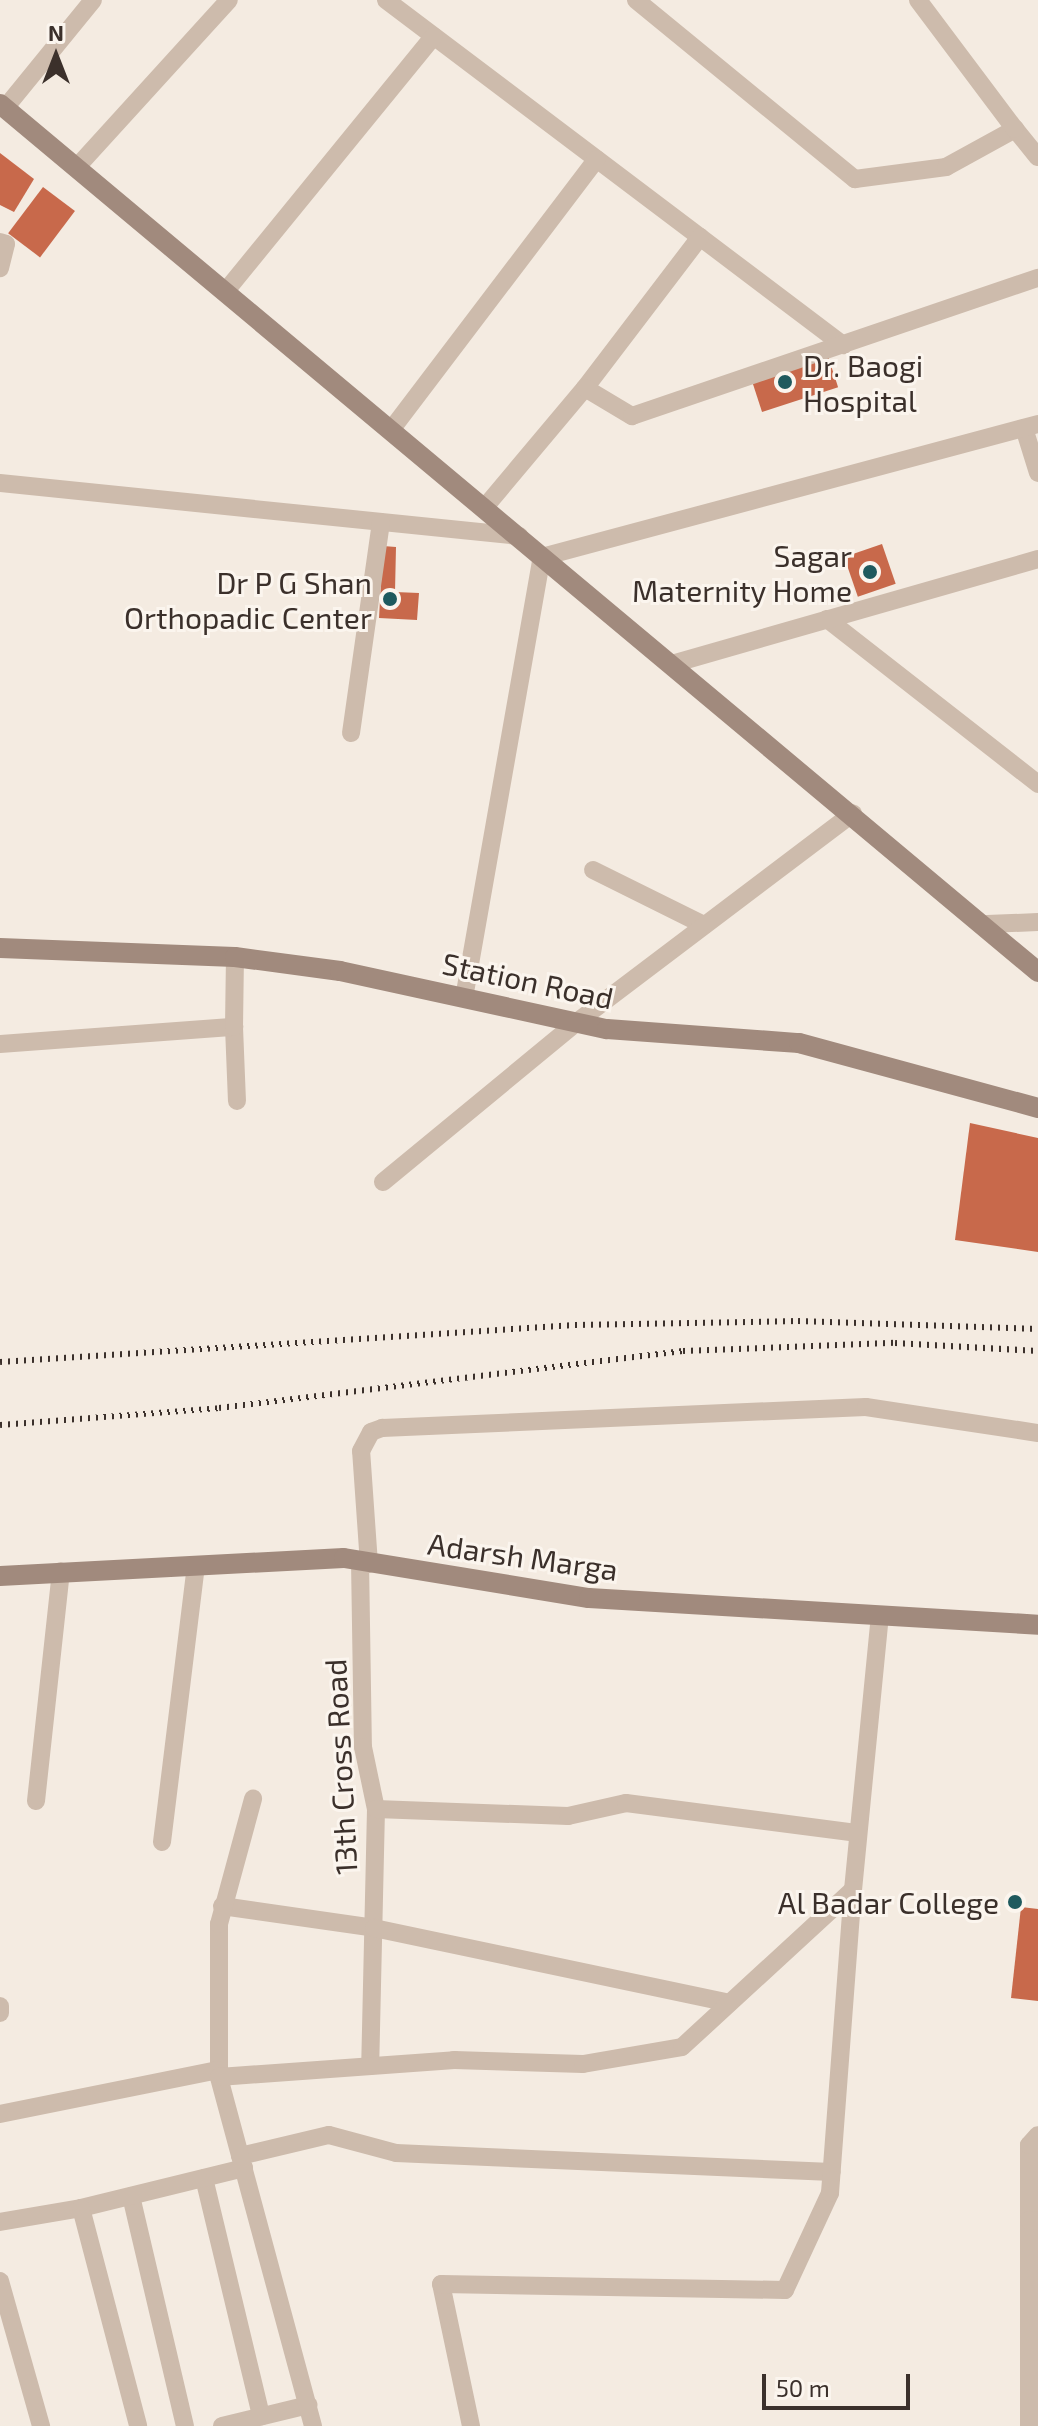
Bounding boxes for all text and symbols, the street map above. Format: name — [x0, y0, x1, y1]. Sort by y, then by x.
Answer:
north arrow — [16, 16, 96, 96]
text: N — [48, 19, 64, 45]
place label: Dr. Baogi Hospital — [803, 347, 923, 418]
marker: Dr. Baogi Hospital — [774, 371, 796, 393]
place label: Sagar Maternity Home — [631, 537, 852, 608]
marker: Sagar Maternity Home — [859, 561, 881, 583]
place label: Dr P G Shan Orthopadic Center — [124, 564, 372, 634]
marker: Dr P G Shan Orthopadic Center — [379, 588, 401, 610]
street label: Station Road — [439, 944, 617, 1016]
street label: Adarsh Marga — [426, 1525, 620, 1587]
street label: 13th Cross Road — [316, 1658, 364, 1876]
place label: Al Badar College — [776, 1884, 999, 1920]
marker: Al Badar College — [1006, 1893, 1024, 1911]
scale bar — [766, 2358, 914, 2408]
text: 50 m — [776, 2373, 830, 2402]

